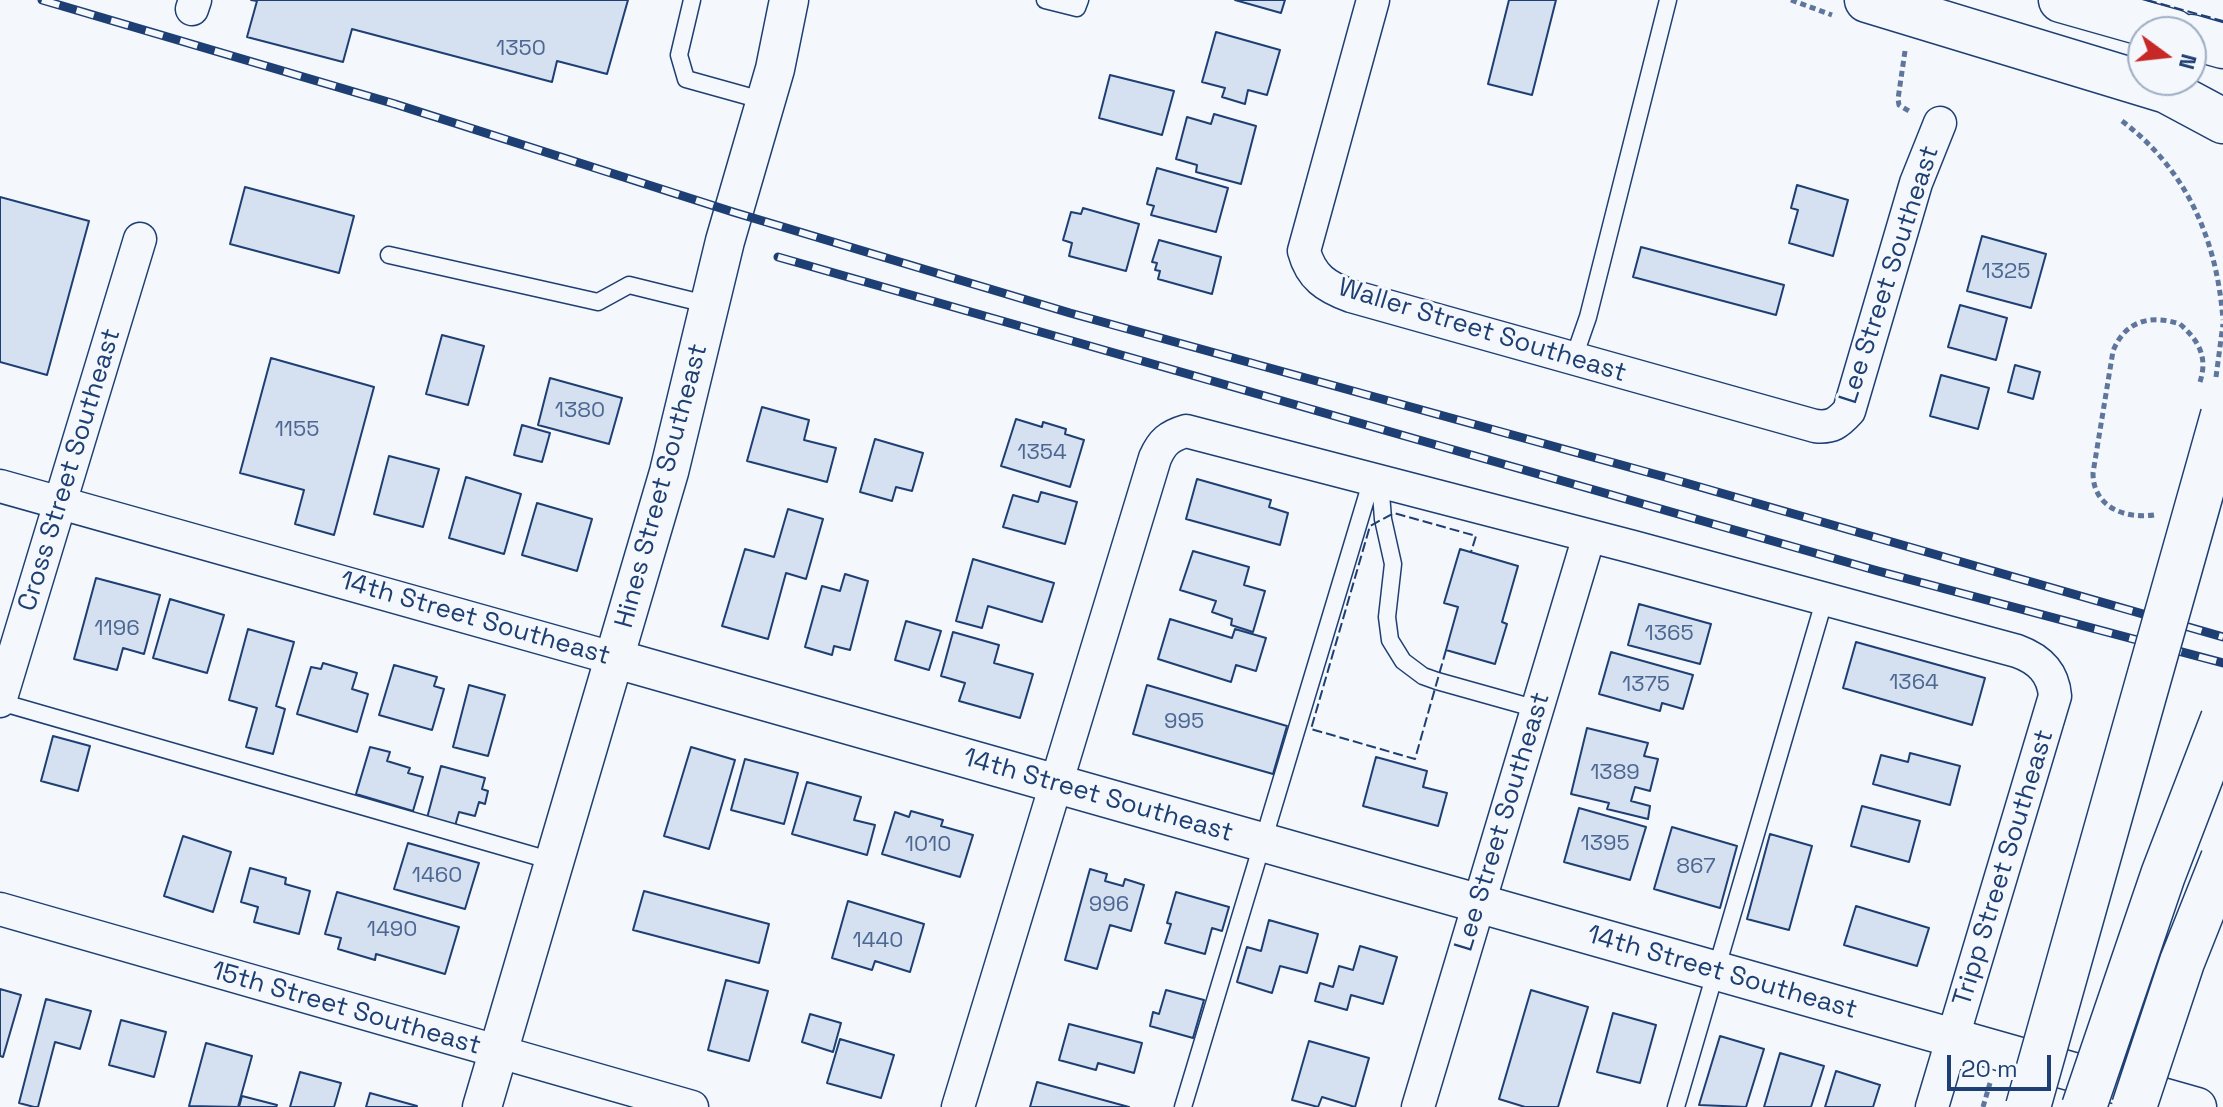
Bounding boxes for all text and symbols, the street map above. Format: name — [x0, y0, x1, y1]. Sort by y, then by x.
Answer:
north arrow — [2127, 16, 2207, 96]
house number: 1350 — [496, 36, 546, 62]
text: N — [2173, 51, 2204, 72]
street label: Lee Street Southeast — [1834, 142, 1946, 408]
house number: 1325 — [1982, 259, 2030, 285]
street label: Waller Street Southeast — [1334, 272, 1630, 390]
street label: Cross Street Southeast — [12, 325, 128, 615]
street label: Hines Street Southeast — [609, 341, 715, 631]
house number: 1380 — [555, 398, 605, 424]
house number: 1155 — [275, 417, 319, 443]
house number: 1354 — [1017, 440, 1067, 466]
street label: 14th Street Southeast — [336, 566, 614, 672]
house number: 1196 — [94, 616, 140, 642]
house number: 1365 — [1644, 621, 1694, 647]
house number: 1364 — [1889, 670, 1939, 696]
house number: 1375 — [1622, 672, 1670, 698]
street label: Lee Street Southeast — [1449, 689, 1557, 955]
house number: 995 — [1164, 709, 1204, 735]
street label: Tripp Street Southeast — [1947, 726, 2061, 1010]
street label: 14th Street Southeast — [959, 743, 1237, 849]
house number: 1389 — [1590, 760, 1640, 786]
house number: 1395 — [1580, 831, 1630, 857]
house number: 1010 — [905, 832, 951, 858]
house number: 867 — [1676, 854, 1716, 880]
house number: 1460 — [412, 863, 462, 889]
house number: 996 — [1089, 892, 1129, 918]
house number: 1490 — [367, 917, 417, 943]
street label: 14th Street Southeast — [1583, 920, 1861, 1026]
house number: 1440 — [853, 928, 903, 954]
street label: 15th Street Southeast — [208, 956, 484, 1062]
scale bar — [1951, 1039, 2055, 1089]
text: 20 m — [1961, 1053, 2018, 1084]

